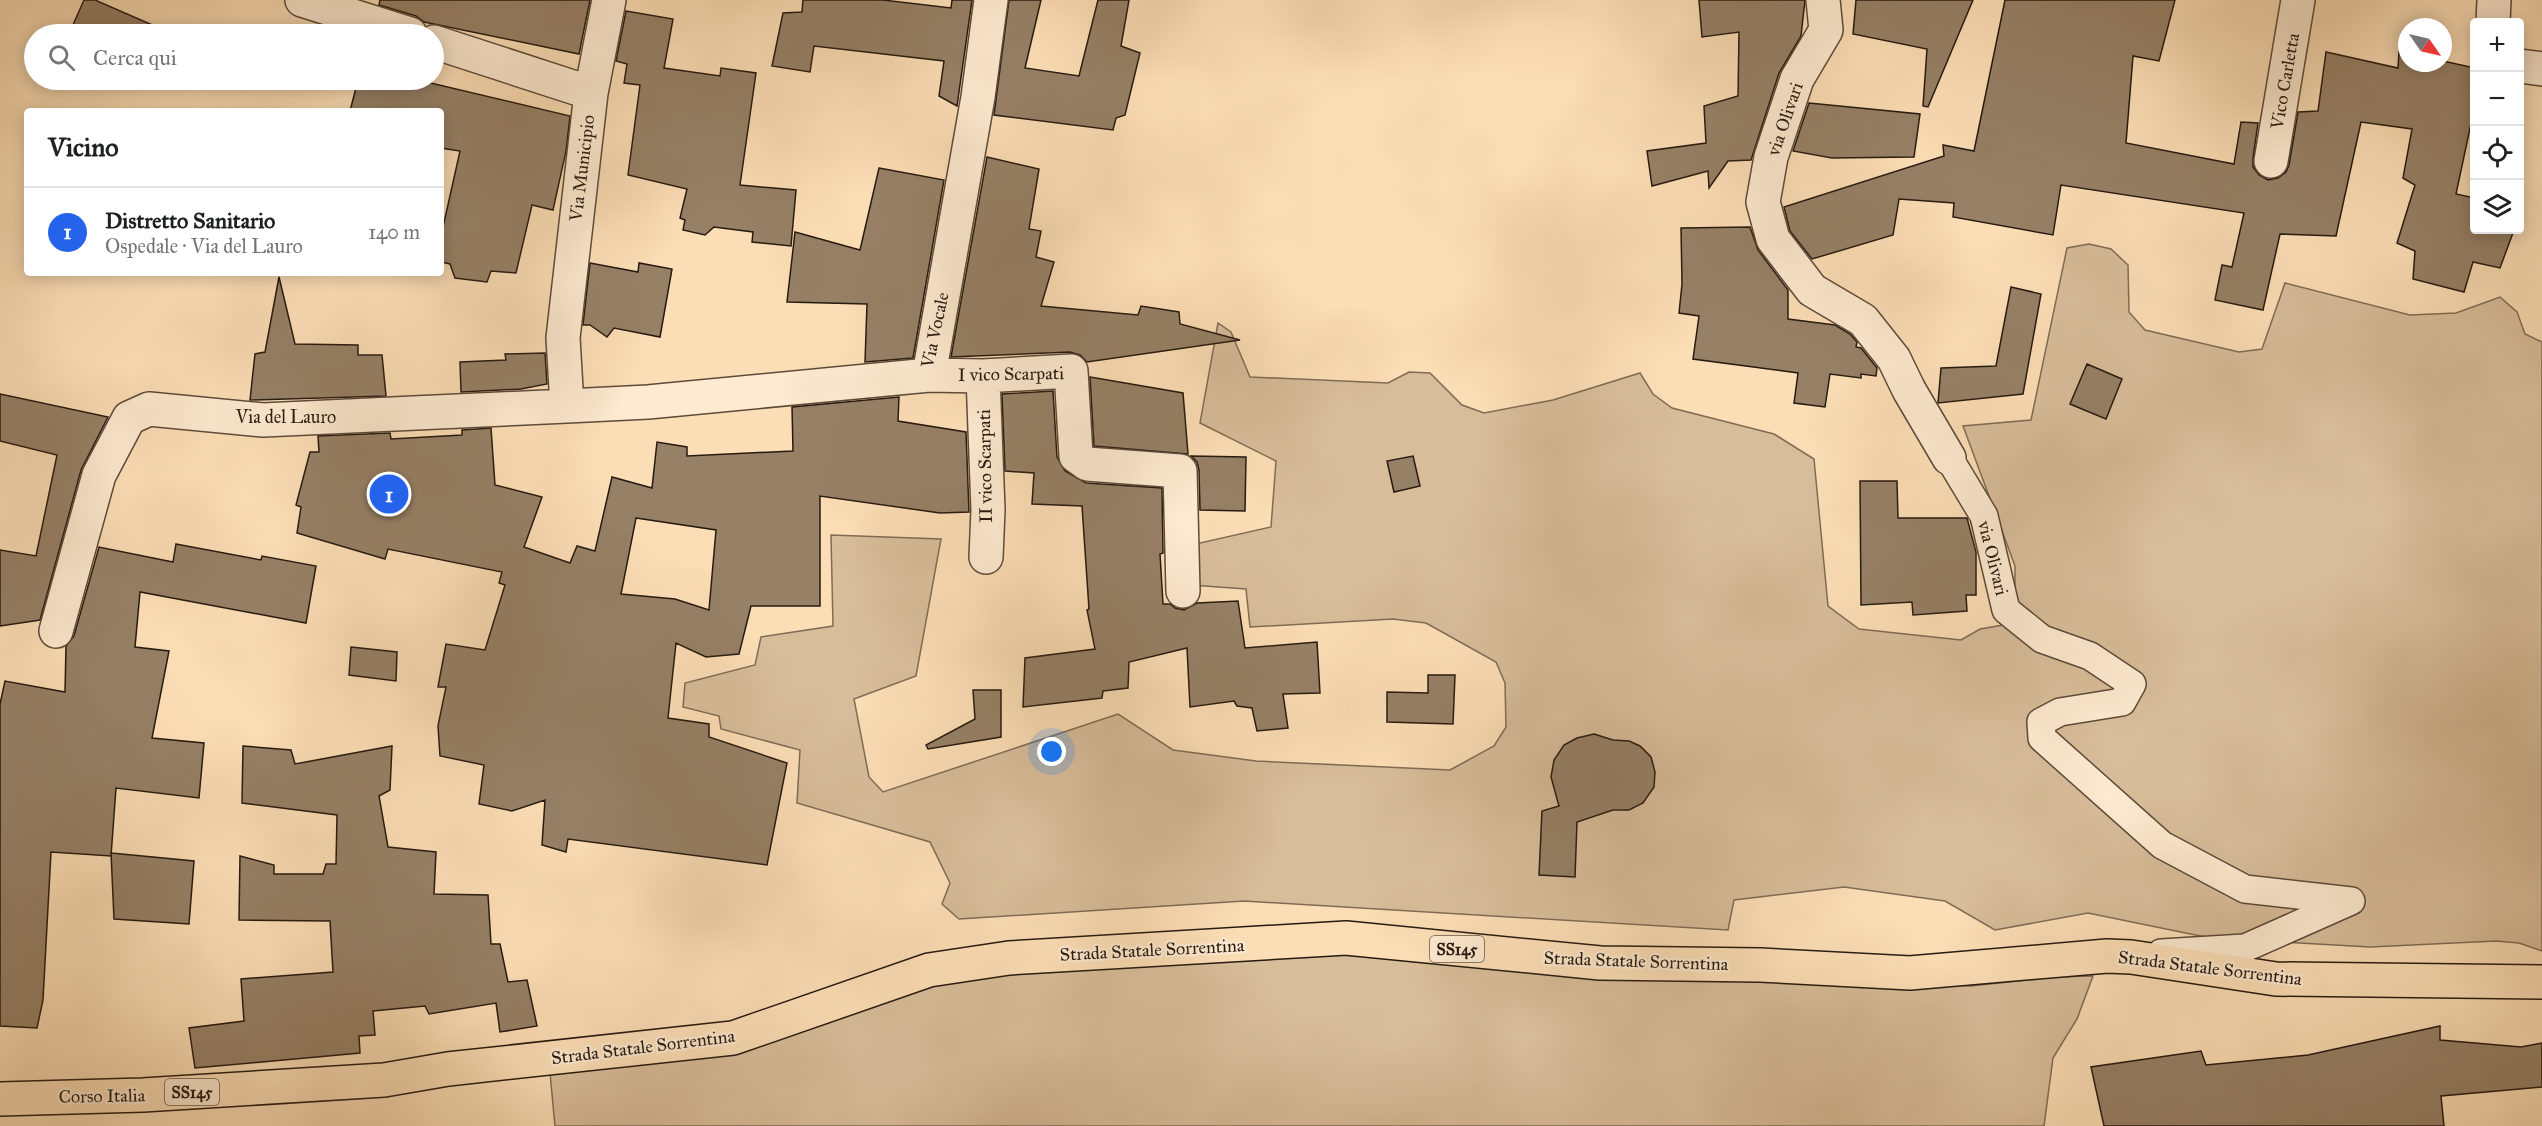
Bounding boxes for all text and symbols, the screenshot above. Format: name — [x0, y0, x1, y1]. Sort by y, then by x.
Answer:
north arrow — [2398, 18, 2452, 72]
map controls — [2470, 18, 2524, 234]
button: + — [2470, 18, 2524, 72]
search box — [24, 24, 444, 90]
street label: Vico Carletta — [2266, 31, 2304, 132]
icon: search — [45, 41, 78, 74]
text: Cerca qui — [93, 44, 177, 71]
button: − — [2470, 72, 2524, 126]
street label: via Olivari — [1762, 79, 1808, 160]
street label: Via Municipio — [564, 113, 599, 224]
button: locate — [2470, 126, 2524, 180]
text: Vicino — [48, 131, 119, 163]
button: layers — [2470, 180, 2524, 234]
text: Distretto Sanitario — [105, 207, 275, 234]
text: 1 — [64, 220, 71, 244]
text: 140 m — [368, 220, 420, 244]
text: Ospedale · Via del Lauro — [105, 234, 303, 258]
street label: Via Vocale — [916, 290, 954, 371]
street label: I vico Scarpati — [958, 362, 1064, 386]
street label: Via del Lauro — [235, 406, 336, 428]
street label: II vico Scarpati — [973, 409, 997, 523]
pin: 1 — [370, 472, 408, 516]
street label: via Olivari — [1973, 517, 2013, 598]
your location — [1037, 737, 1066, 766]
street label: Strada Statale Sorrentina — [1059, 934, 1245, 966]
road number: SS145 — [1430, 936, 1484, 962]
street label: Strada Statale Sorrentina — [2117, 946, 2303, 990]
street label: Strada Statale Sorrentina — [1543, 947, 1729, 975]
street label: Strada Statale Sorrentina — [550, 1025, 736, 1069]
road number: SS145 — [165, 1079, 219, 1105]
street label: Corso Italia — [59, 1084, 146, 1108]

